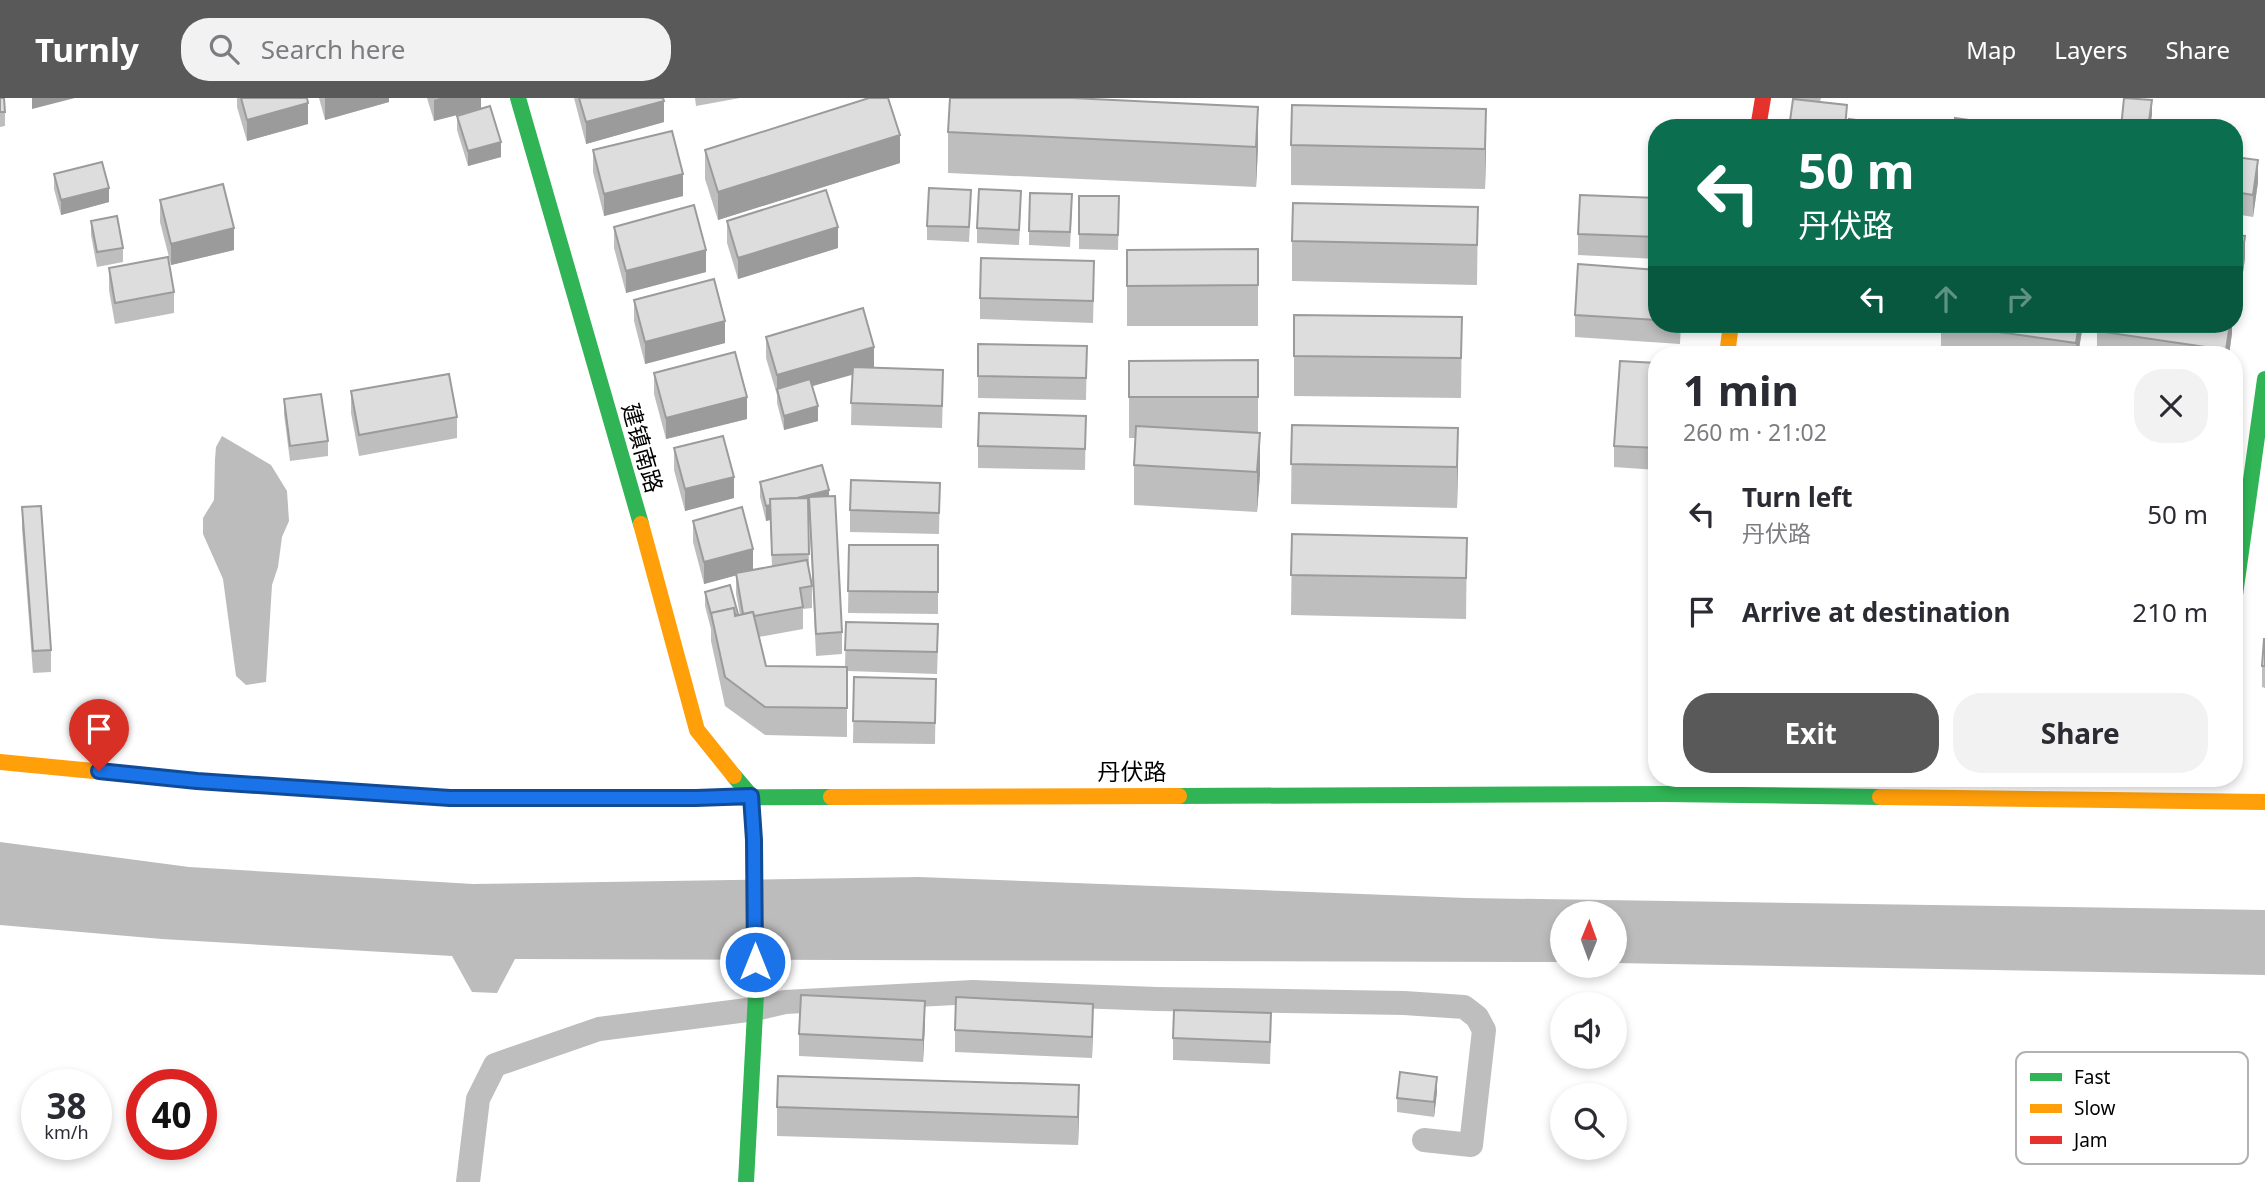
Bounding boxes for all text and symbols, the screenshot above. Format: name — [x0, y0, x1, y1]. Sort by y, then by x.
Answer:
search box — [181, 18, 671, 81]
text: Turnly — [35, 27, 139, 72]
icon: search — [205, 30, 243, 68]
text: Search here — [261, 31, 405, 67]
text: Map — [1966, 33, 2016, 66]
text: Layers — [2054, 33, 2128, 66]
text: Share — [2166, 33, 2230, 66]
text: 50 m — [1798, 137, 1915, 203]
icon: left — [1683, 147, 1774, 238]
text: 丹伏路 — [1798, 203, 1894, 246]
icon: left — [1854, 280, 1892, 318]
icon: ahead — [1927, 280, 1965, 318]
icon: right — [2000, 280, 2038, 318]
text: 1 min — [1683, 361, 1799, 418]
button: close — [2134, 369, 2208, 443]
street label: 建镇南路 — [615, 399, 671, 496]
text: 260 m · 21:02 — [1683, 416, 1827, 448]
text: Turn left — [1742, 479, 1853, 515]
icon: left — [1683, 495, 1721, 533]
text: 50 m — [2147, 496, 2208, 532]
text: 丹伏路 — [1742, 517, 1811, 549]
icon: arrive — [1683, 593, 1721, 631]
text: Arrive at destination — [1742, 594, 2011, 630]
text: 210 m — [2132, 594, 2208, 630]
button: Exit — [1683, 693, 1939, 773]
button: Share — [1953, 693, 2208, 773]
pin — [69, 699, 129, 771]
icon: arrive — [80, 710, 118, 748]
street label: 丹伏路 — [1098, 755, 1167, 787]
north arrow — [1550, 901, 1628, 978]
map controls — [1550, 901, 1627, 1160]
position arrow — [718, 925, 792, 999]
button: sound — [1550, 992, 1627, 1069]
legend — [2016, 1052, 2248, 1164]
text: Fast — [2074, 1064, 2111, 1090]
speed limit sign: 40 — [126, 1069, 217, 1160]
text: 38 — [46, 1082, 87, 1129]
button: search — [1550, 1083, 1627, 1160]
text: Slow — [2074, 1095, 2115, 1121]
text: km/h — [44, 1120, 89, 1144]
text: Jam — [2072, 1127, 2108, 1153]

